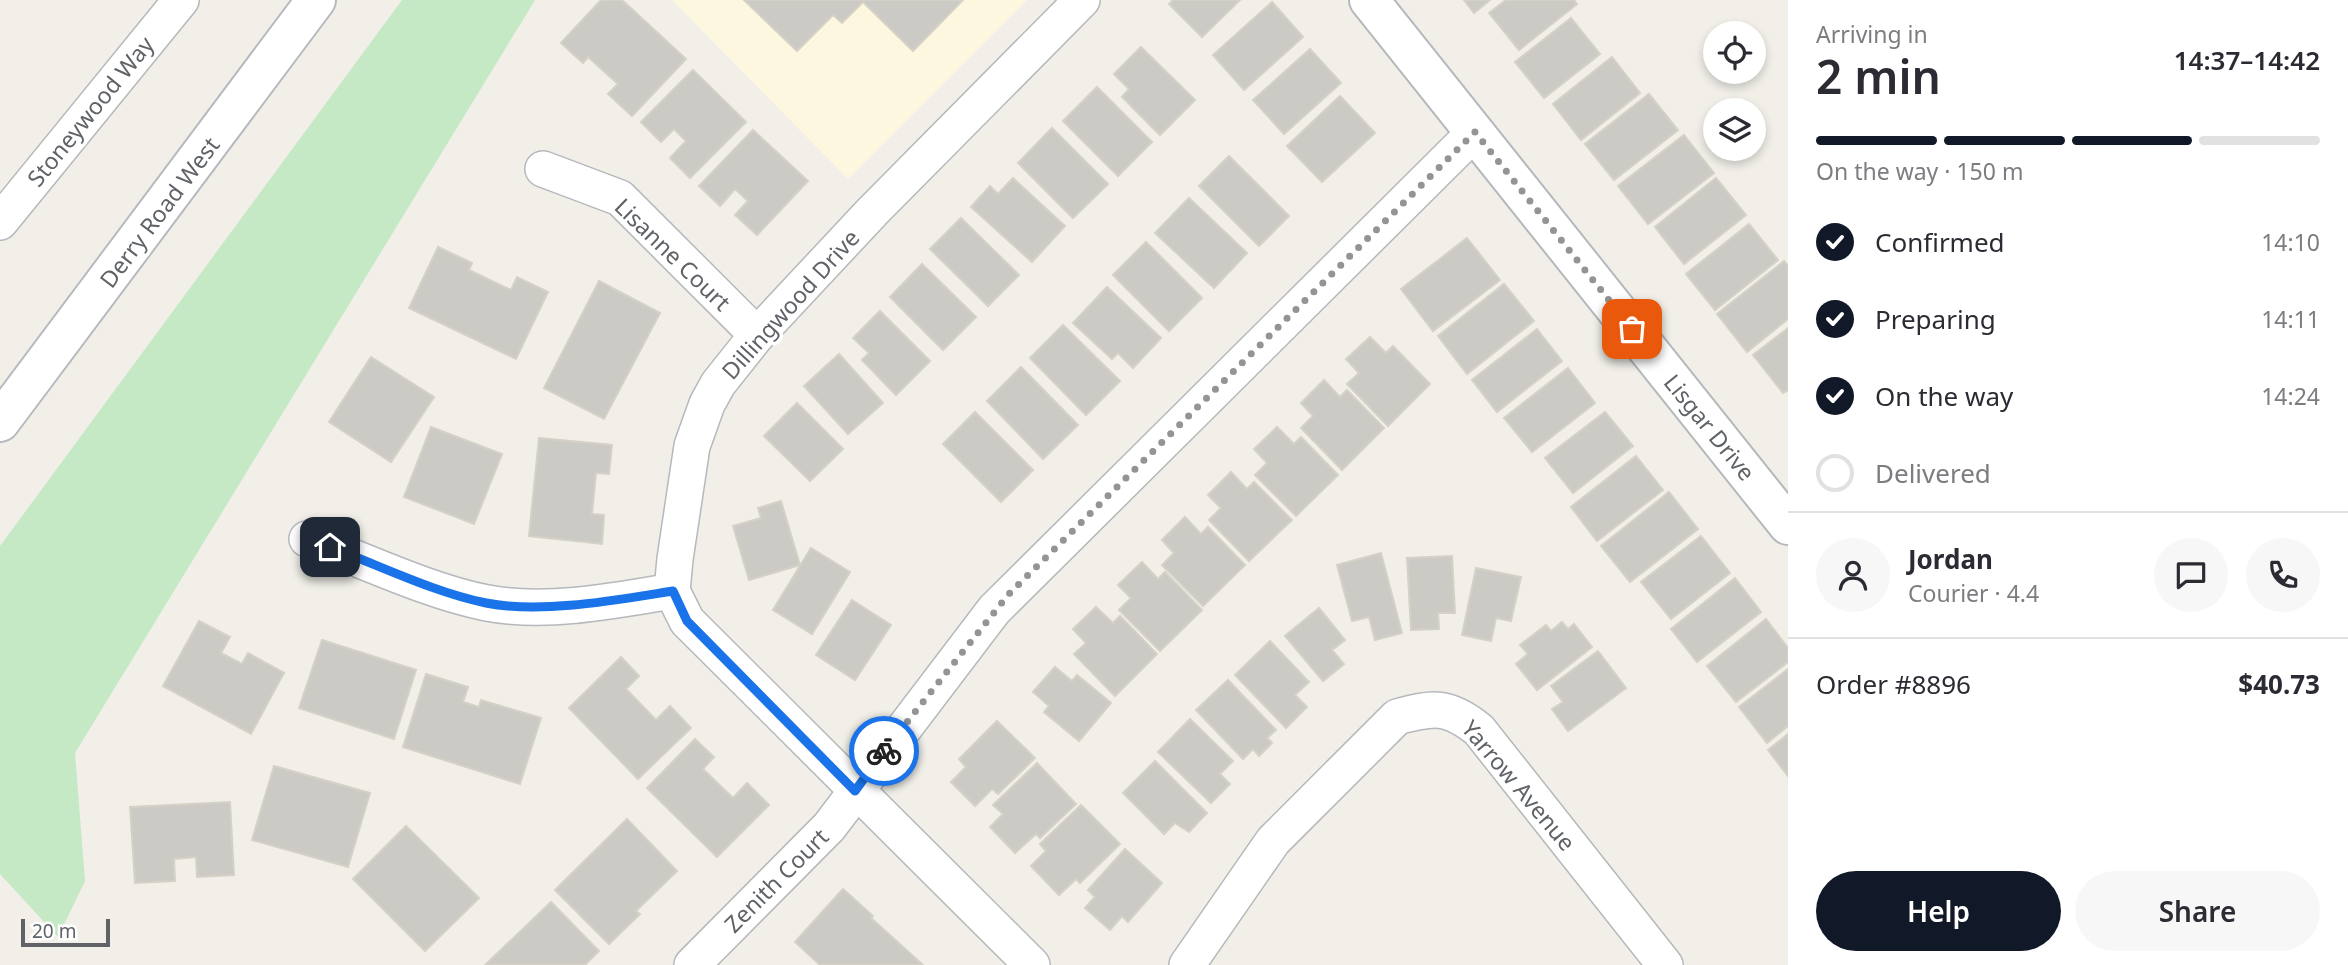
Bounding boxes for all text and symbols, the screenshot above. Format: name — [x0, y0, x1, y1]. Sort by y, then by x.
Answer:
text: Arriving in — [1816, 18, 1928, 50]
map controls — [1703, 21, 1766, 161]
button: locate — [1703, 21, 1766, 84]
street label: Stoneywood Way — [19, 29, 161, 193]
text: 14:37–14:42 — [2174, 42, 2320, 78]
text: 2 min — [1816, 45, 1941, 107]
button: layers — [1703, 98, 1766, 161]
street label: Derry Road West — [92, 130, 226, 294]
text: On the way · 150 m — [1816, 155, 2023, 187]
street label: Lisanne Court — [608, 190, 738, 318]
street label: Dillingwood Drive — [714, 222, 866, 386]
icon: check — [1816, 223, 1854, 261]
text: Confirmed — [1875, 224, 2005, 260]
text: 14:10 — [2261, 226, 2320, 258]
pin — [1602, 299, 1662, 359]
icon: check — [1816, 300, 1854, 338]
text: Preparing — [1875, 301, 1996, 337]
text: 14:11 — [2261, 303, 2320, 335]
icon: bag — [1613, 310, 1651, 348]
street label: Lisgar Drive — [1657, 367, 1763, 487]
icon: check — [1816, 377, 1854, 415]
text: On the way — [1875, 378, 2013, 414]
text: 14:24 — [2261, 380, 2320, 412]
text: Delivered — [1875, 455, 1991, 491]
pin — [300, 517, 360, 577]
icon: home — [311, 528, 349, 566]
button: person — [1816, 538, 1890, 612]
button: chat — [2154, 538, 2228, 612]
button: phone — [2246, 538, 2320, 612]
text: Jordan — [1908, 541, 1993, 577]
text: Courier · 4.4 — [1908, 577, 2039, 609]
text: Order #8896 — [1816, 666, 1971, 702]
text: $40.73 — [2238, 666, 2320, 702]
street label: Yarrow Avenue — [1455, 713, 1583, 857]
courier — [849, 716, 919, 786]
icon: bike — [865, 732, 903, 770]
street label: Zenith Court — [717, 821, 835, 939]
button: Help — [1816, 871, 2061, 951]
button: Share — [2075, 871, 2320, 951]
scale bar — [21, 916, 110, 948]
text: 20 m — [32, 918, 76, 944]

